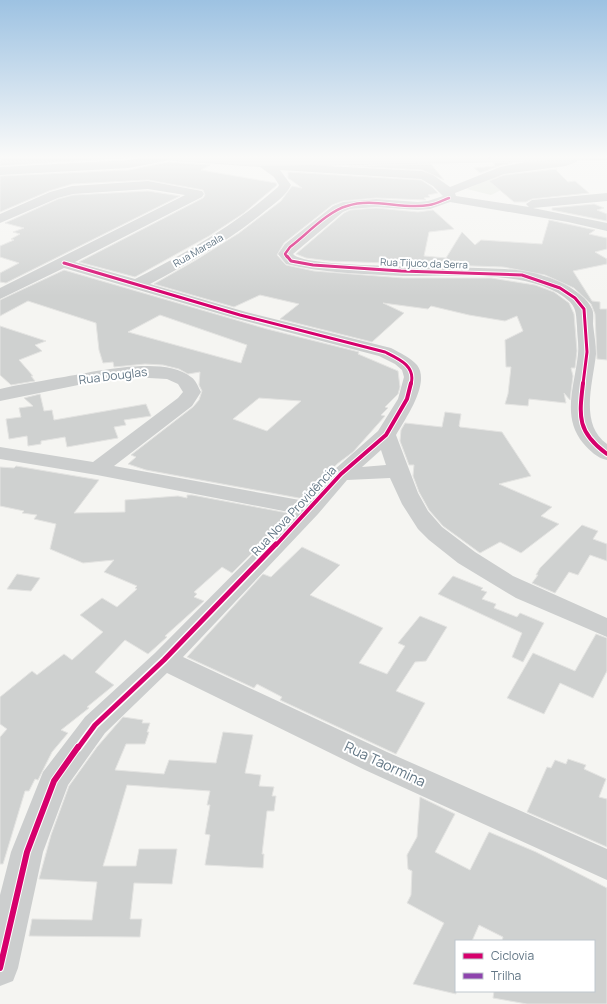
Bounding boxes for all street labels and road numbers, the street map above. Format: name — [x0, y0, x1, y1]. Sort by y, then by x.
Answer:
street label: Rua Marsala — [170, 230, 226, 270]
street label: Rua Tijuco da Serra — [380, 254, 468, 272]
street label: Rua Douglas — [78, 363, 148, 388]
street label: Rua Nova Providência — [247, 462, 340, 560]
street label: Rua Taormina — [342, 736, 429, 791]

